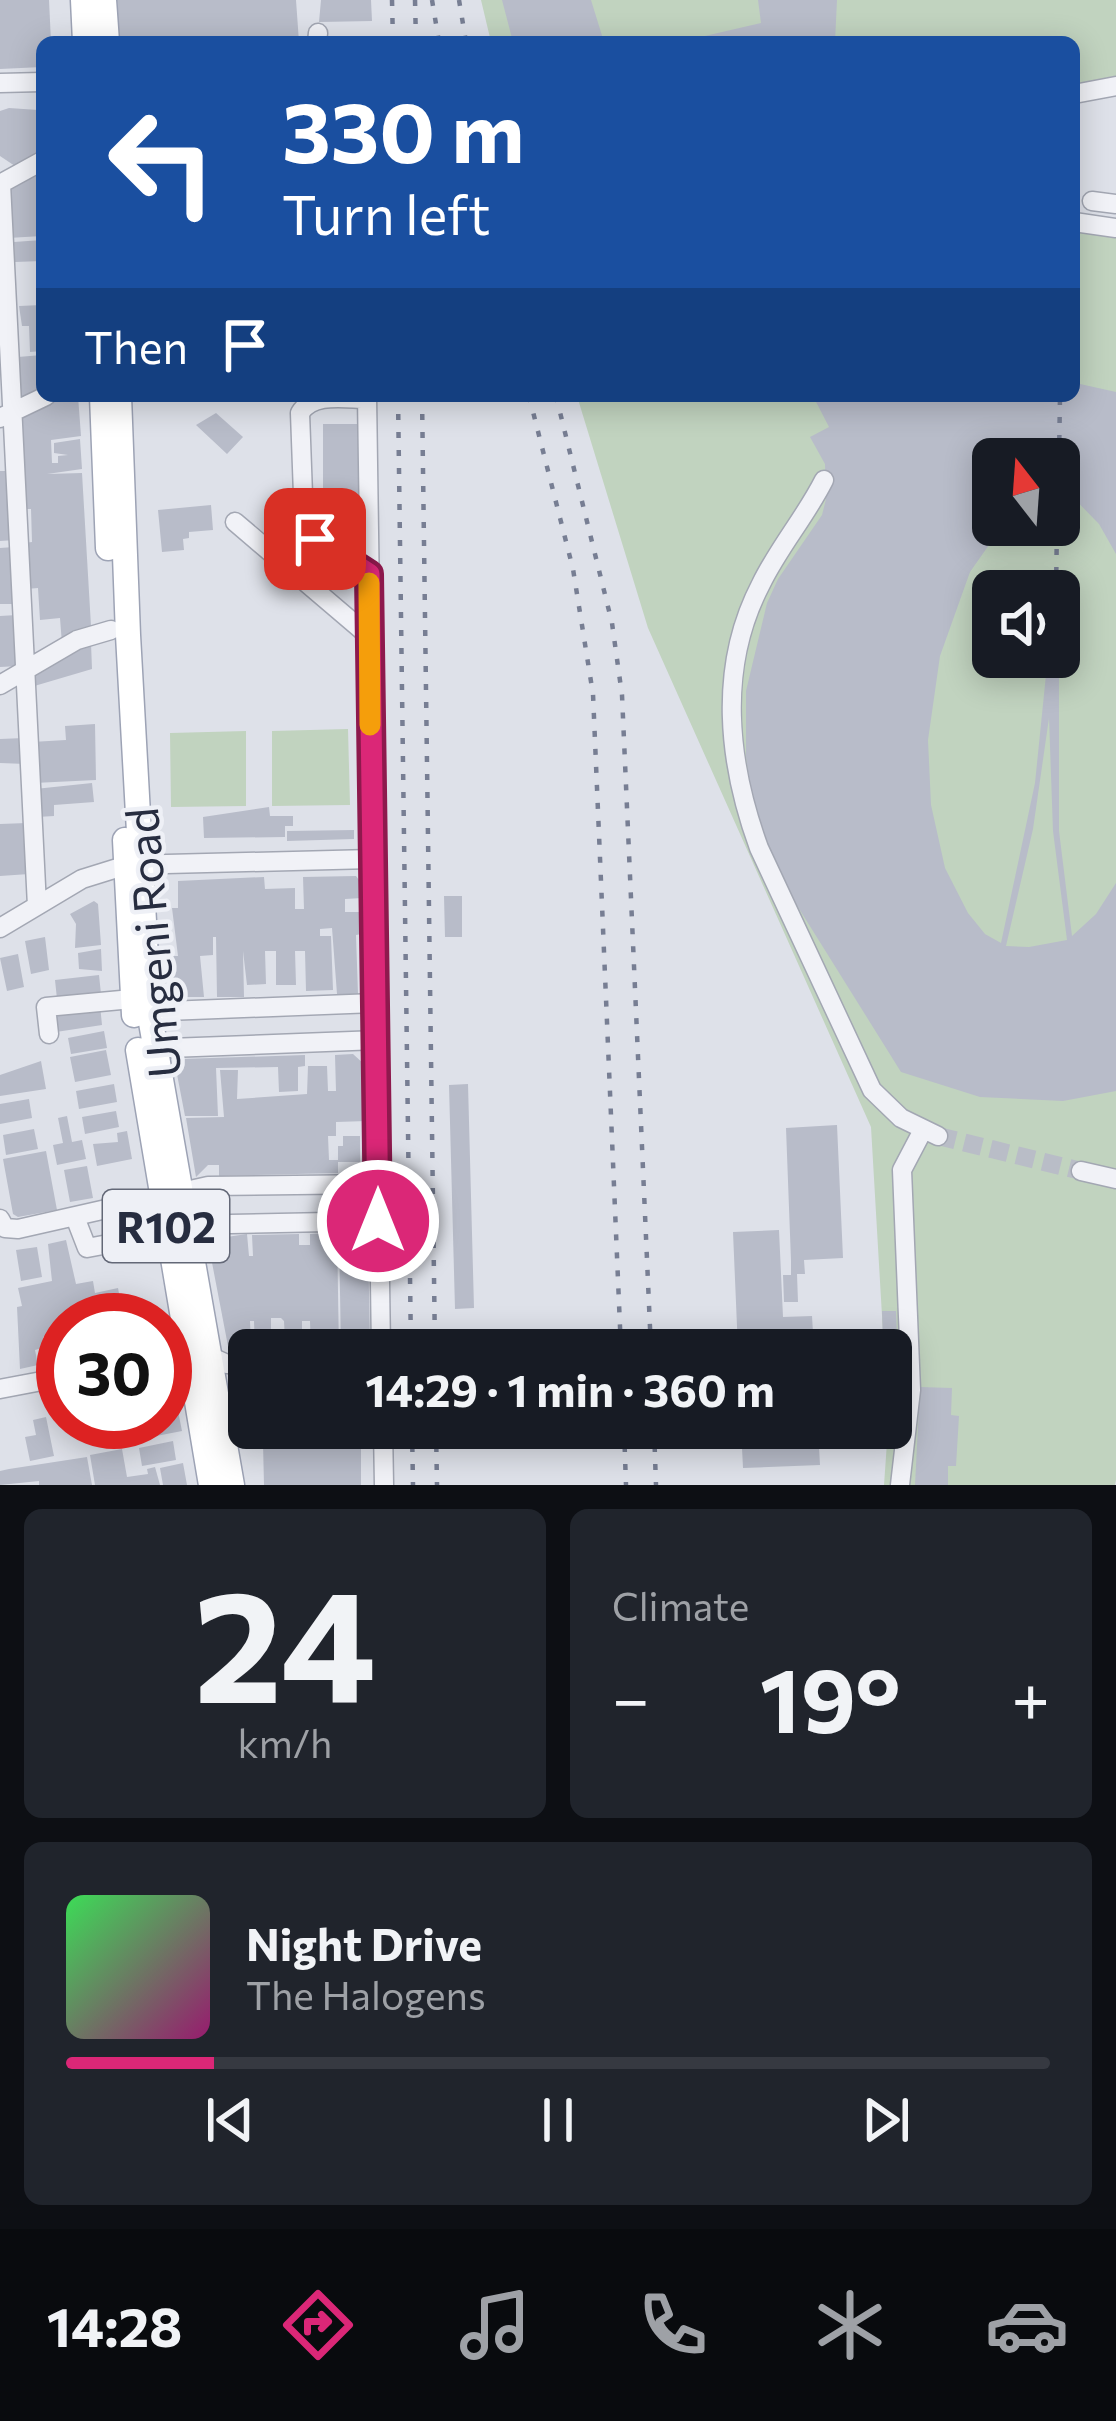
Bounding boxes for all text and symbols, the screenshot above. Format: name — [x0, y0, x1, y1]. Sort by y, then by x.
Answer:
text: 330 m — [282, 78, 525, 180]
icon: left — [84, 84, 240, 240]
text: Turn left — [282, 180, 490, 246]
icon: arrive — [212, 312, 278, 378]
text: Then — [84, 318, 188, 373]
north arrow — [972, 438, 1080, 546]
map controls — [972, 438, 1080, 678]
pin — [264, 488, 366, 590]
icon: arrive — [282, 506, 348, 572]
button: sound — [972, 570, 1080, 678]
street label: Umgeni Road — [112, 806, 190, 1080]
position arrow — [315, 1158, 441, 1284]
road number: R102 — [103, 1190, 229, 1262]
speed limit sign: 30 — [36, 1293, 192, 1449]
text: 14:29 · 1 min · 360 m — [365, 1361, 775, 1416]
text: 24 — [194, 1544, 376, 1735]
text: Climate — [612, 1581, 749, 1629]
text: 19° — [760, 1641, 901, 1752]
text: − — [612, 1656, 650, 1737]
text: + — [1011, 1656, 1050, 1737]
text: km/h — [238, 1718, 332, 1766]
text: Night Drive — [246, 1915, 482, 1970]
text: The Halogens — [246, 1970, 486, 2018]
icon: previous — [197, 2087, 263, 2153]
icon: pause — [525, 2087, 591, 2153]
icon: next — [853, 2087, 919, 2153]
icon: directions — [276, 2283, 360, 2367]
icon: music — [453, 2283, 537, 2367]
icon: phone — [631, 2283, 715, 2367]
icon: climate — [808, 2283, 892, 2367]
icon: car — [985, 2283, 1069, 2367]
text: 14:28 — [47, 2292, 182, 2358]

